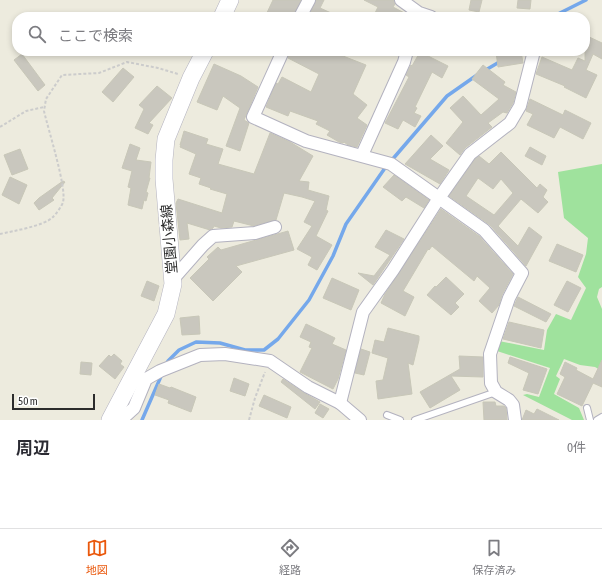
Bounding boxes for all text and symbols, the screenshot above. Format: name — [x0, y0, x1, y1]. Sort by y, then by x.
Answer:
search box — [12, 12, 590, 56]
icon: search — [26, 23, 48, 45]
text: ここで検索 — [58, 27, 133, 44]
street label: 堂園小森線 — [158, 203, 180, 275]
scale bar — [12, 392, 95, 411]
text: 50 m — [18, 395, 38, 407]
text: 周辺 — [16, 438, 50, 458]
text: 0件 — [567, 440, 586, 455]
tab: 地図 — [86, 537, 108, 577]
tab: 経路 — [279, 537, 301, 577]
tab: 保存済み — [472, 537, 516, 577]

